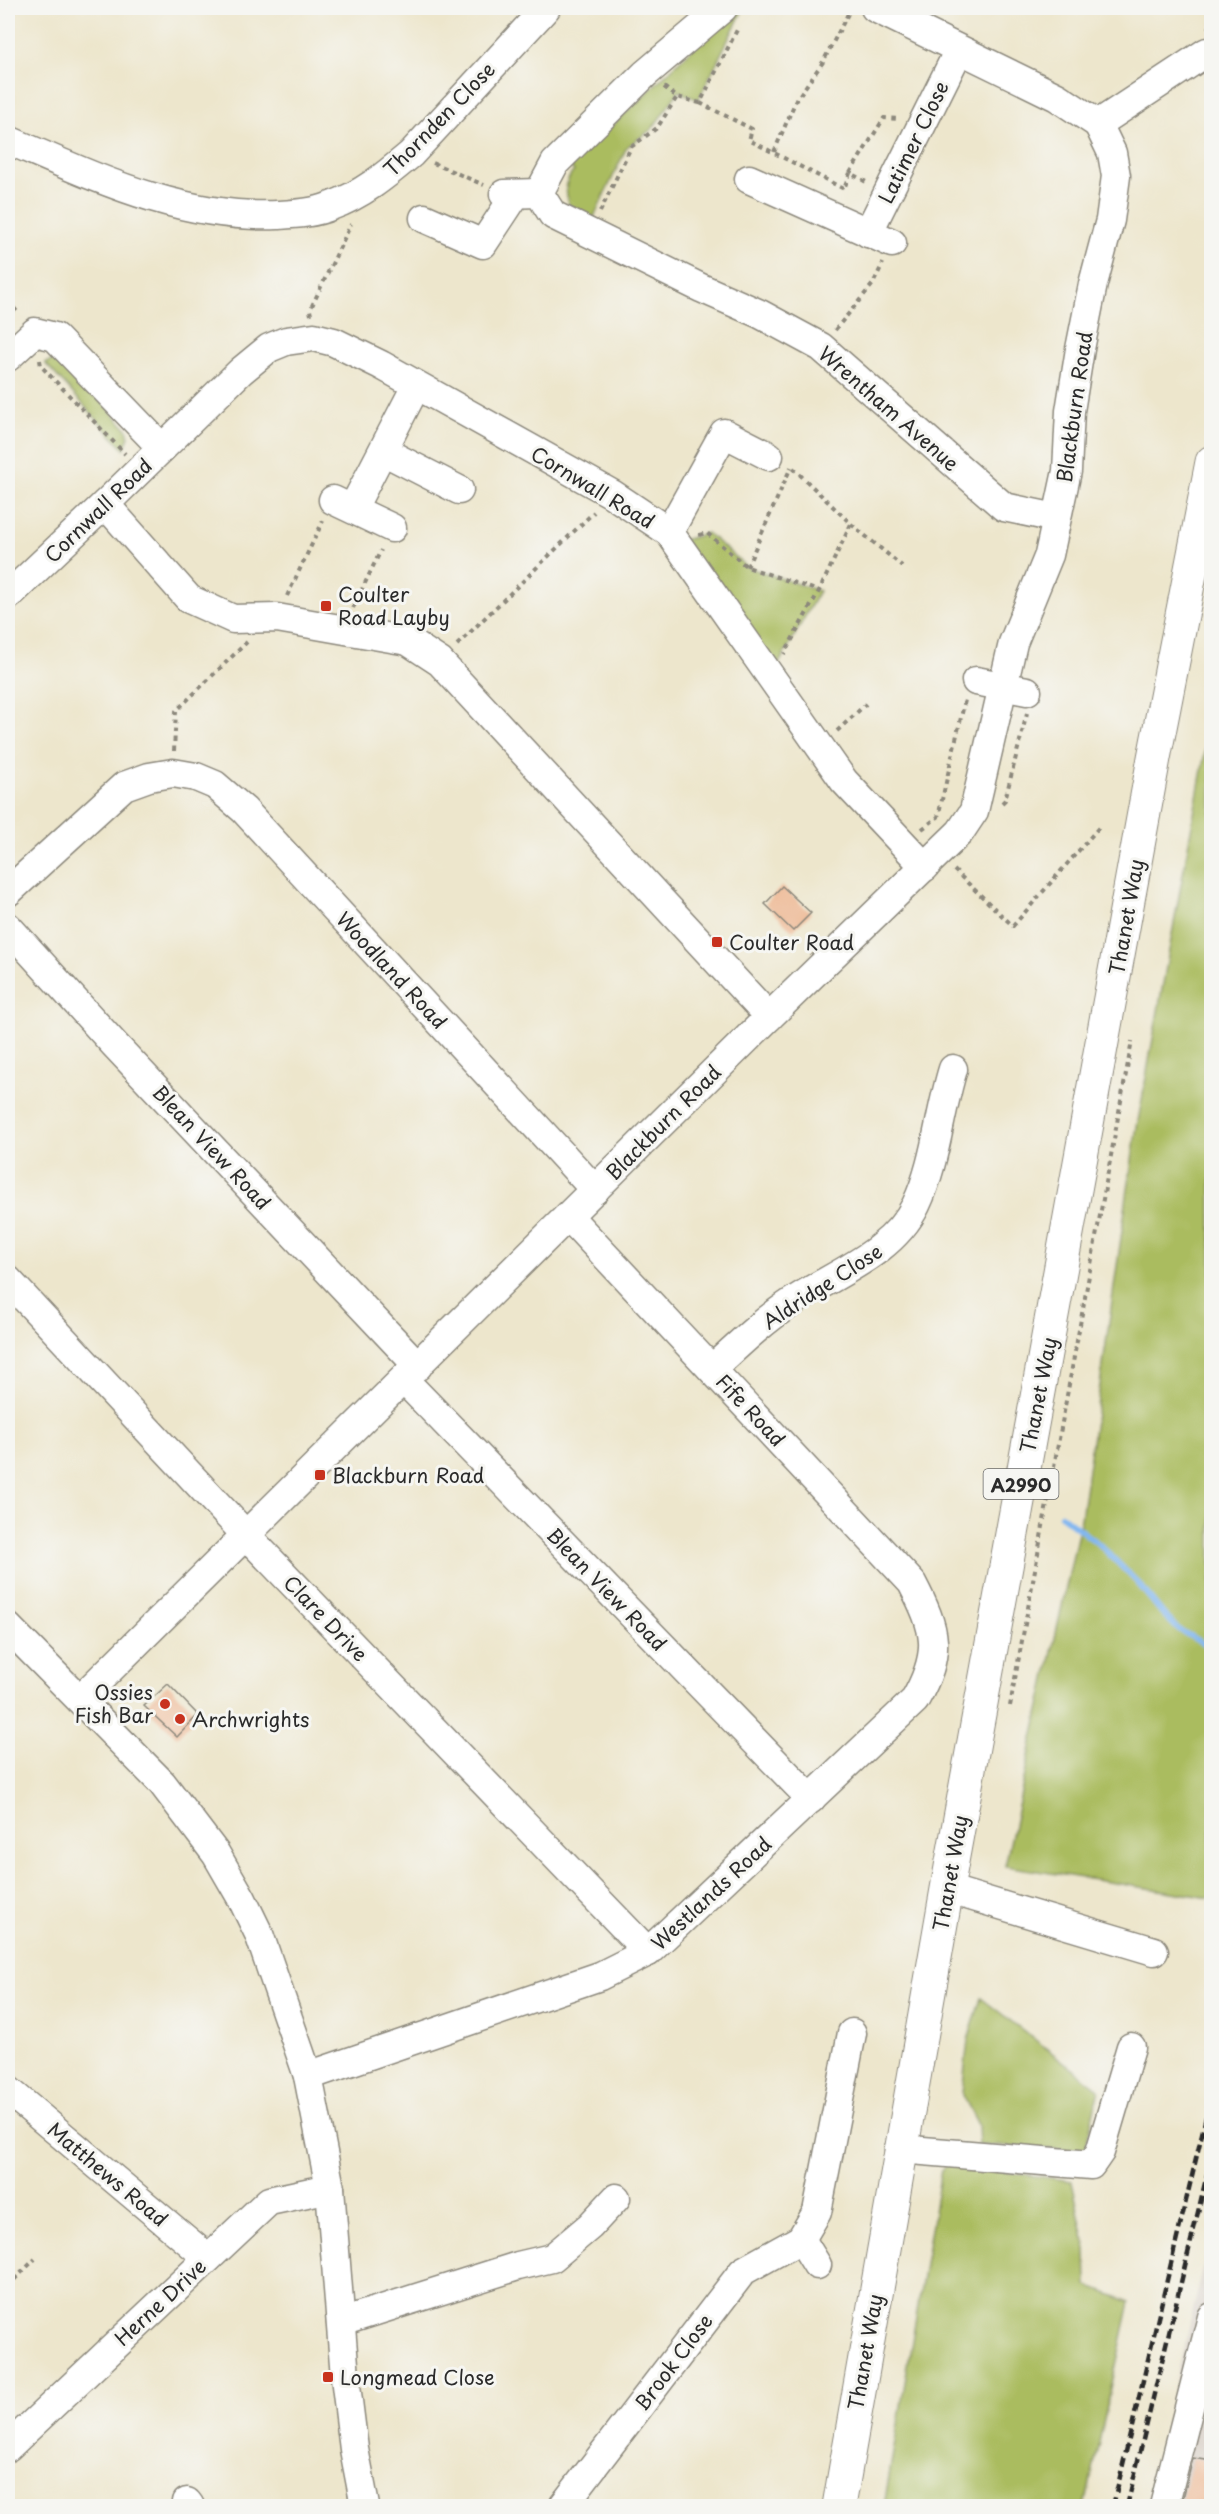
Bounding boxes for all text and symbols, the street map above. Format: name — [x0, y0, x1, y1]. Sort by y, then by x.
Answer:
street label: Thornden Close — [376, 55, 502, 183]
street label: Latimer Close — [870, 76, 956, 208]
street label: Blackburn Road — [1049, 329, 1099, 485]
street label: Wrentham Avenue — [812, 338, 966, 478]
street label: Cornwall Road — [525, 438, 661, 536]
street label: Cornwall Road — [37, 451, 159, 569]
place label: Coulter Road Layby — [338, 579, 450, 632]
marker: Coulter Road Layby — [319, 599, 333, 613]
street label: Thanet Way — [1101, 857, 1151, 977]
street label: Woodland Road — [330, 905, 454, 1035]
place label: Coulter Road — [729, 927, 854, 957]
marker: Coulter Road — [710, 935, 724, 949]
street label: Blackburn Road — [598, 1057, 728, 1187]
street label: Blean View Road — [146, 1078, 278, 1216]
street label: Aldridge Close — [756, 1236, 888, 1336]
street label: Thanet Way — [1012, 1334, 1064, 1456]
street label: Fife Road — [709, 1367, 793, 1453]
place label: Blackburn Road — [332, 1460, 485, 1490]
marker: Blackburn Road — [313, 1468, 327, 1482]
road number: A2990 — [984, 1469, 1058, 1499]
street label: Blean View Road — [540, 1521, 674, 1657]
street label: Clare Drive — [277, 1568, 375, 1668]
place label: Ossies Fish Bar — [75, 1677, 153, 1730]
marker: Ossies Fish Bar — [158, 1697, 172, 1711]
place label: Archwrights — [192, 1704, 310, 1734]
marker: Archwrights — [173, 1712, 187, 1726]
street label: Thanet Way — [925, 1813, 975, 1933]
street label: Westlands Road — [644, 1829, 778, 1957]
street label: Matthews Road — [41, 2115, 175, 2233]
street label: Herne Drive — [107, 2252, 213, 2352]
street label: Thanet Way — [840, 2292, 890, 2412]
street label: Brook Close — [627, 2307, 719, 2417]
place label: Longmead Close — [340, 2362, 495, 2392]
marker: Longmead Close — [321, 2370, 335, 2384]

